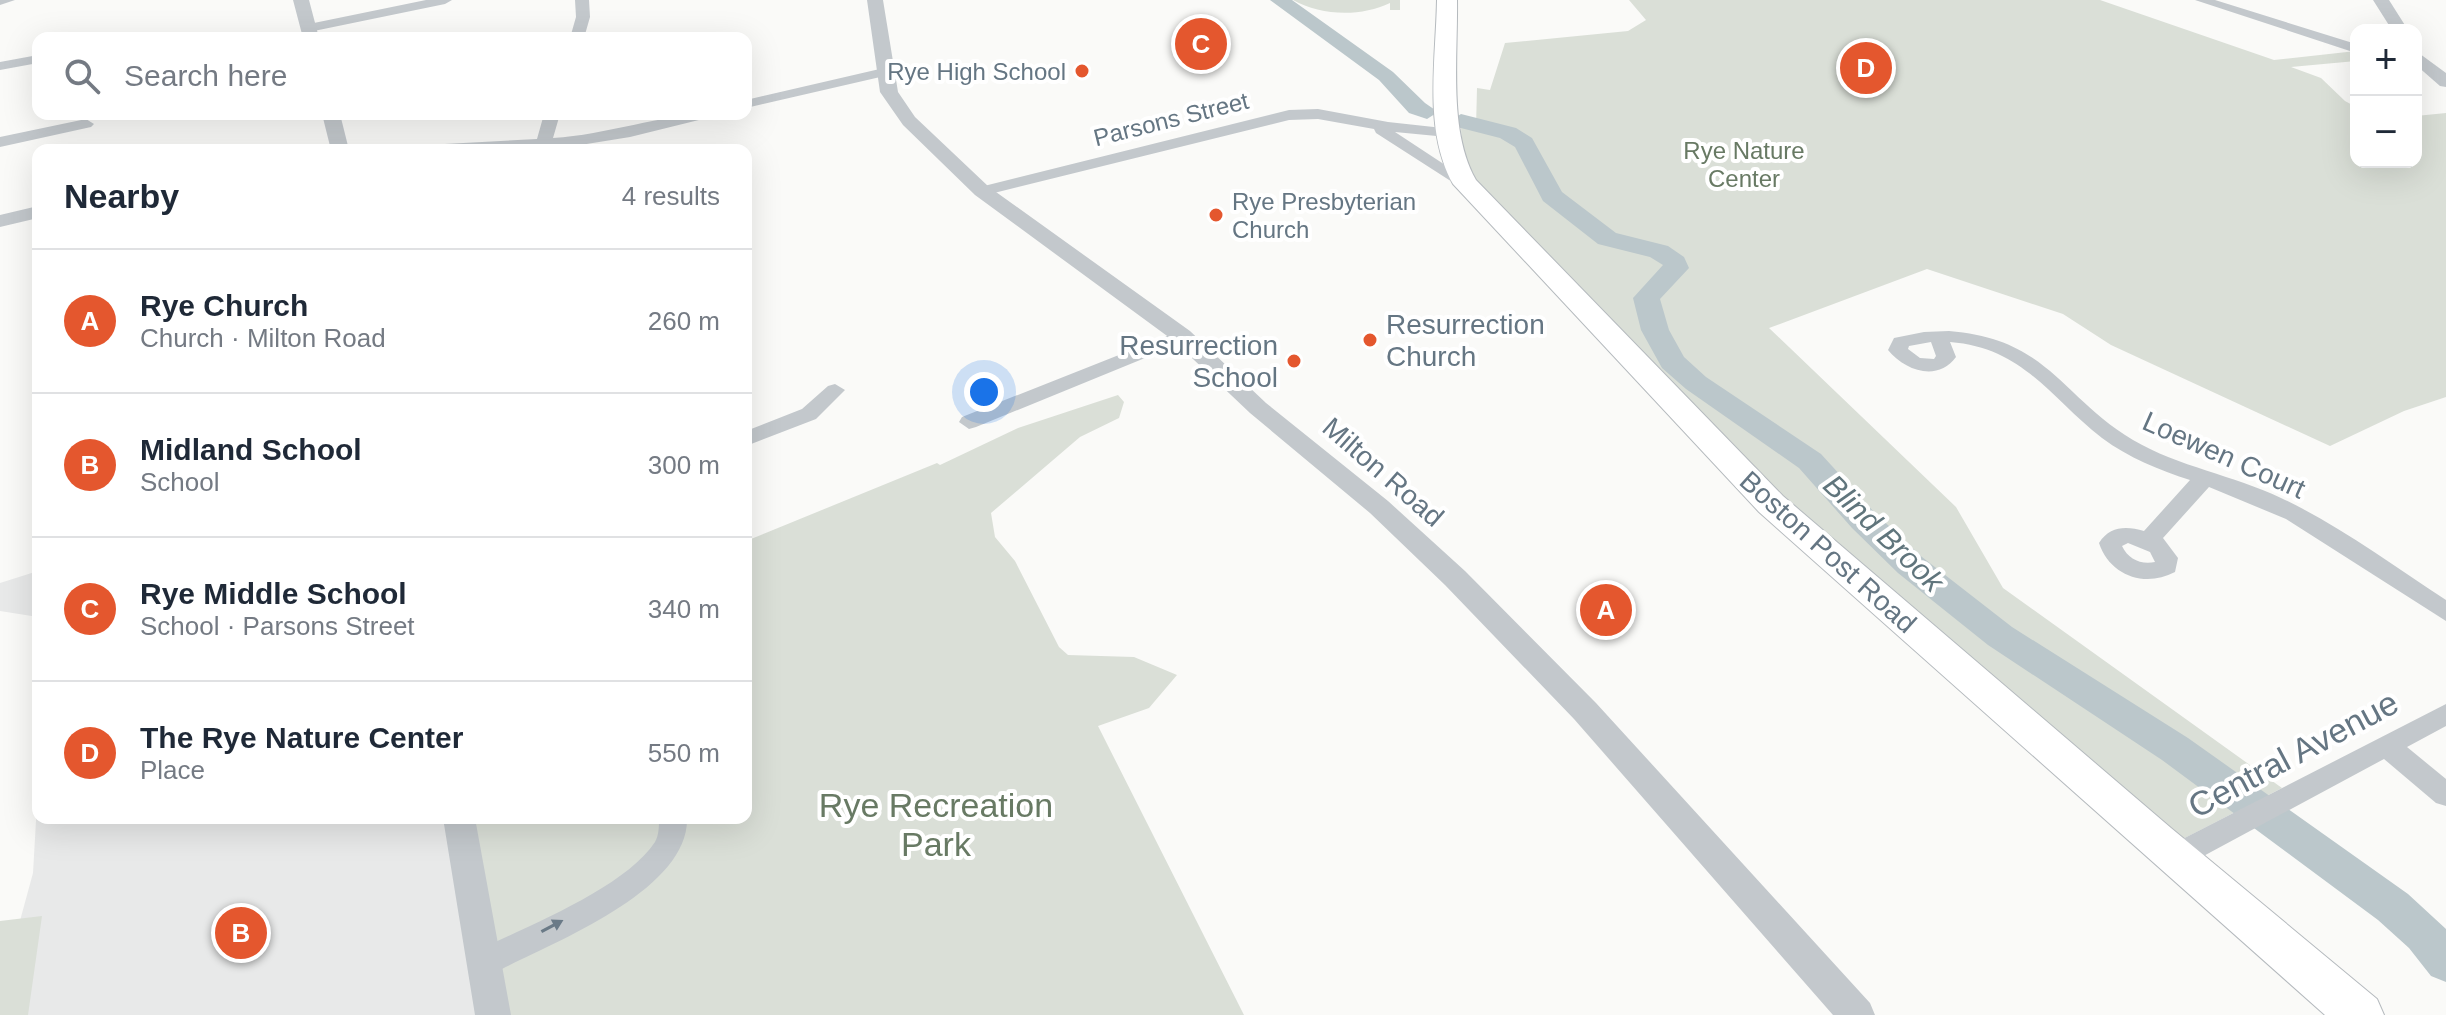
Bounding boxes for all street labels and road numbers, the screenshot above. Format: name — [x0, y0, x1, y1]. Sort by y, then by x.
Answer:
street label: Parsons Street — [1091, 87, 1252, 151]
street label: Loewen Court — [2138, 405, 2310, 505]
street label: Milton Road — [1316, 411, 1450, 533]
street label: Boston Post Road — [1734, 465, 1922, 639]
street label: Central Avenue — [2182, 683, 2404, 825]

